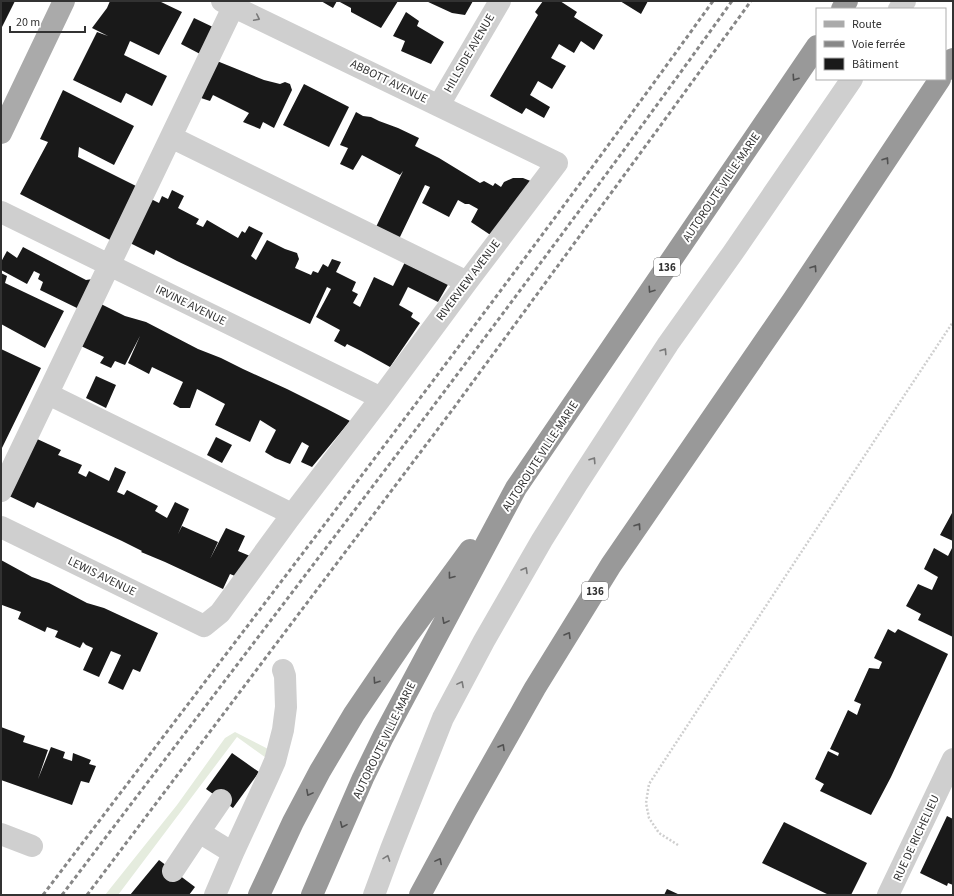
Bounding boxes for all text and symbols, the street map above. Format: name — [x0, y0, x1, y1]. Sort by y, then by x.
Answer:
scale bar — [10, 8, 85, 34]
legend — [816, 8, 946, 80]
street label: HILLSIDE AVENUE — [440, 11, 499, 96]
one-way arrow — [253, 13, 260, 21]
text: 20 m — [16, 14, 40, 31]
text: Route — [852, 16, 882, 33]
text: Voie ferrée — [852, 36, 905, 53]
street label: ABBOTT AVENUE — [347, 55, 430, 108]
text: Bâtiment — [852, 56, 898, 73]
one-way arrow — [792, 74, 800, 81]
street label: AUTOROUTE VILLE-MARIE — [678, 129, 764, 245]
one-way arrow — [881, 157, 888, 164]
street label: RIVERVIEW AVENUE — [432, 236, 505, 324]
road number: 136 — [654, 258, 680, 276]
one-way arrow — [809, 265, 817, 272]
street label: IRVINE AVENUE — [153, 281, 229, 330]
one-way arrow — [649, 285, 656, 292]
one-way arrow — [659, 348, 667, 355]
street label: AUTOROUTE VILLE-MARIE — [498, 398, 583, 515]
one-way arrow — [588, 457, 595, 464]
one-way arrow — [633, 523, 640, 530]
street label: LEWIS AVENUE — [65, 553, 139, 600]
one-way arrow — [520, 567, 527, 574]
one-way arrow — [449, 571, 456, 578]
road number: 136 — [582, 582, 608, 600]
one-way arrow — [442, 617, 449, 624]
one-way arrow — [563, 632, 570, 639]
one-way arrow — [374, 677, 381, 684]
street label: AUTOROUTE VILLE-MARIE — [349, 679, 420, 802]
one-way arrow — [456, 680, 464, 688]
one-way arrow — [497, 744, 504, 751]
one-way arrow — [306, 788, 313, 796]
street label: RUE DE RICHELIEU — [889, 792, 944, 884]
one-way arrow — [340, 821, 348, 828]
one-way arrow — [383, 855, 391, 862]
one-way arrow — [434, 858, 441, 865]

